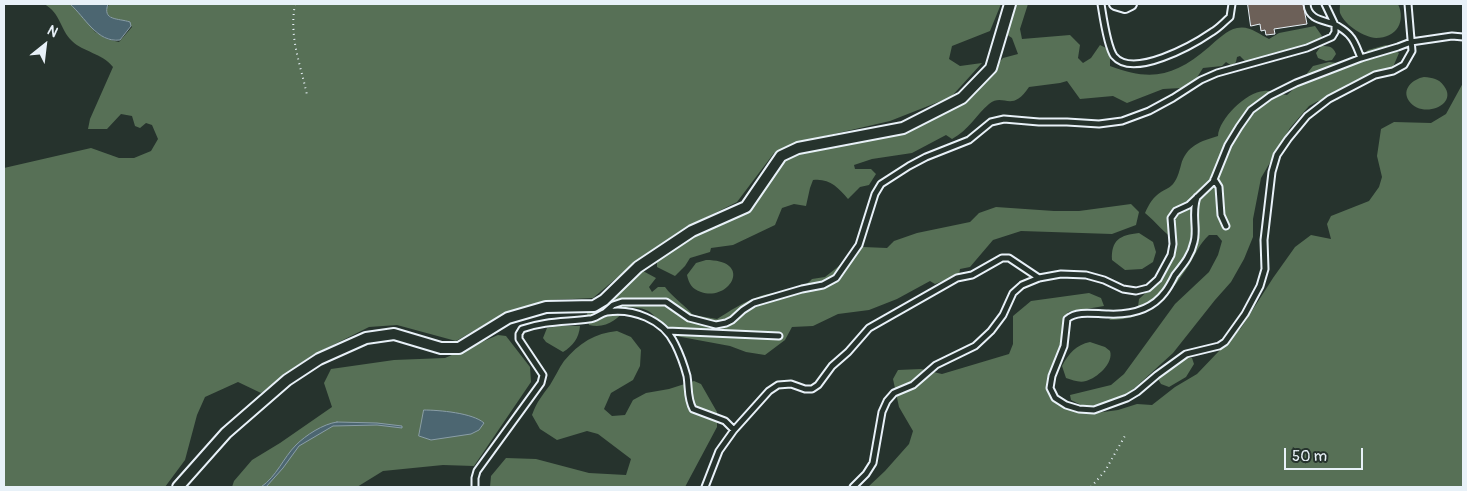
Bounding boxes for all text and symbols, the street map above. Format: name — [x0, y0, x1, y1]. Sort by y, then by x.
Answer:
north arrow — [20, 20, 70, 70]
text: N — [44, 22, 61, 41]
scale bar — [1287, 438, 1366, 470]
text: 50 m — [1292, 447, 1327, 466]

